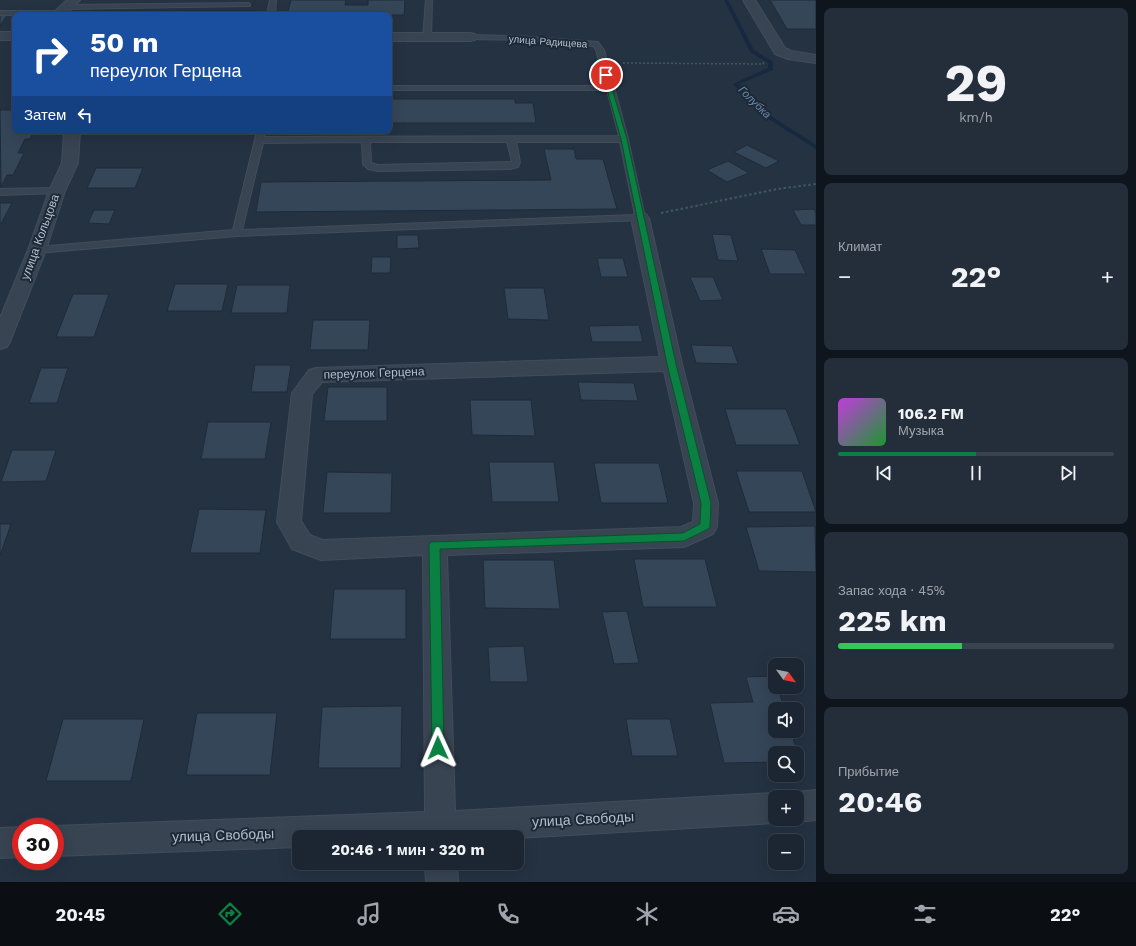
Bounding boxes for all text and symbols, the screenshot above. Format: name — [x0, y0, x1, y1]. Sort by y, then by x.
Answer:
text: 50 m — [90, 26, 159, 59]
icon: right — [24, 28, 76, 80]
street label: улица Радищева — [508, 33, 588, 50]
text: 29 — [944, 53, 1008, 114]
pin — [589, 58, 623, 92]
text: переулок Герцена — [90, 60, 242, 81]
icon: arrive — [595, 64, 617, 86]
water label: Голубка — [736, 83, 774, 121]
icon: left — [74, 104, 96, 126]
text: Затем — [24, 106, 66, 124]
text: km/h — [959, 110, 993, 125]
street label: улица Кольцова — [18, 192, 62, 282]
text: Климат — [838, 239, 882, 254]
text: 22° — [951, 259, 1001, 294]
text: − — [838, 264, 851, 289]
text: + — [1101, 264, 1114, 289]
street label: переулок Герцена — [323, 364, 425, 382]
text: 106.2 FM — [898, 405, 964, 423]
text: Музыка — [898, 423, 944, 438]
icon: previous — [873, 462, 895, 484]
icon: pause — [965, 462, 987, 484]
icon: next — [1057, 462, 1079, 484]
text: Запас хода · 45% — [838, 583, 945, 598]
text: 225 km — [838, 603, 947, 638]
north arrow — [768, 658, 804, 694]
map controls — [768, 658, 804, 870]
button: sound — [768, 702, 804, 738]
position arrow — [417, 727, 459, 769]
button: search — [768, 746, 804, 782]
text: Прибытие — [838, 764, 899, 779]
text: 20:46 — [838, 784, 922, 819]
button: + — [768, 790, 804, 826]
street label: улица Свободы — [532, 808, 634, 830]
speed limit sign: 30 — [12, 818, 64, 870]
street label: улица Свободы — [172, 825, 274, 845]
button: − — [768, 834, 804, 870]
text: 20:46 · 1 мин · 320 m — [331, 841, 485, 859]
icon: directions — [216, 900, 244, 928]
icon: music — [355, 900, 383, 928]
icon: phone — [494, 900, 522, 928]
icon: climate — [633, 900, 661, 928]
icon: car — [772, 900, 800, 928]
icon: filters — [911, 900, 939, 928]
text: 20:45 — [55, 904, 105, 925]
text: 22° — [1050, 904, 1080, 925]

